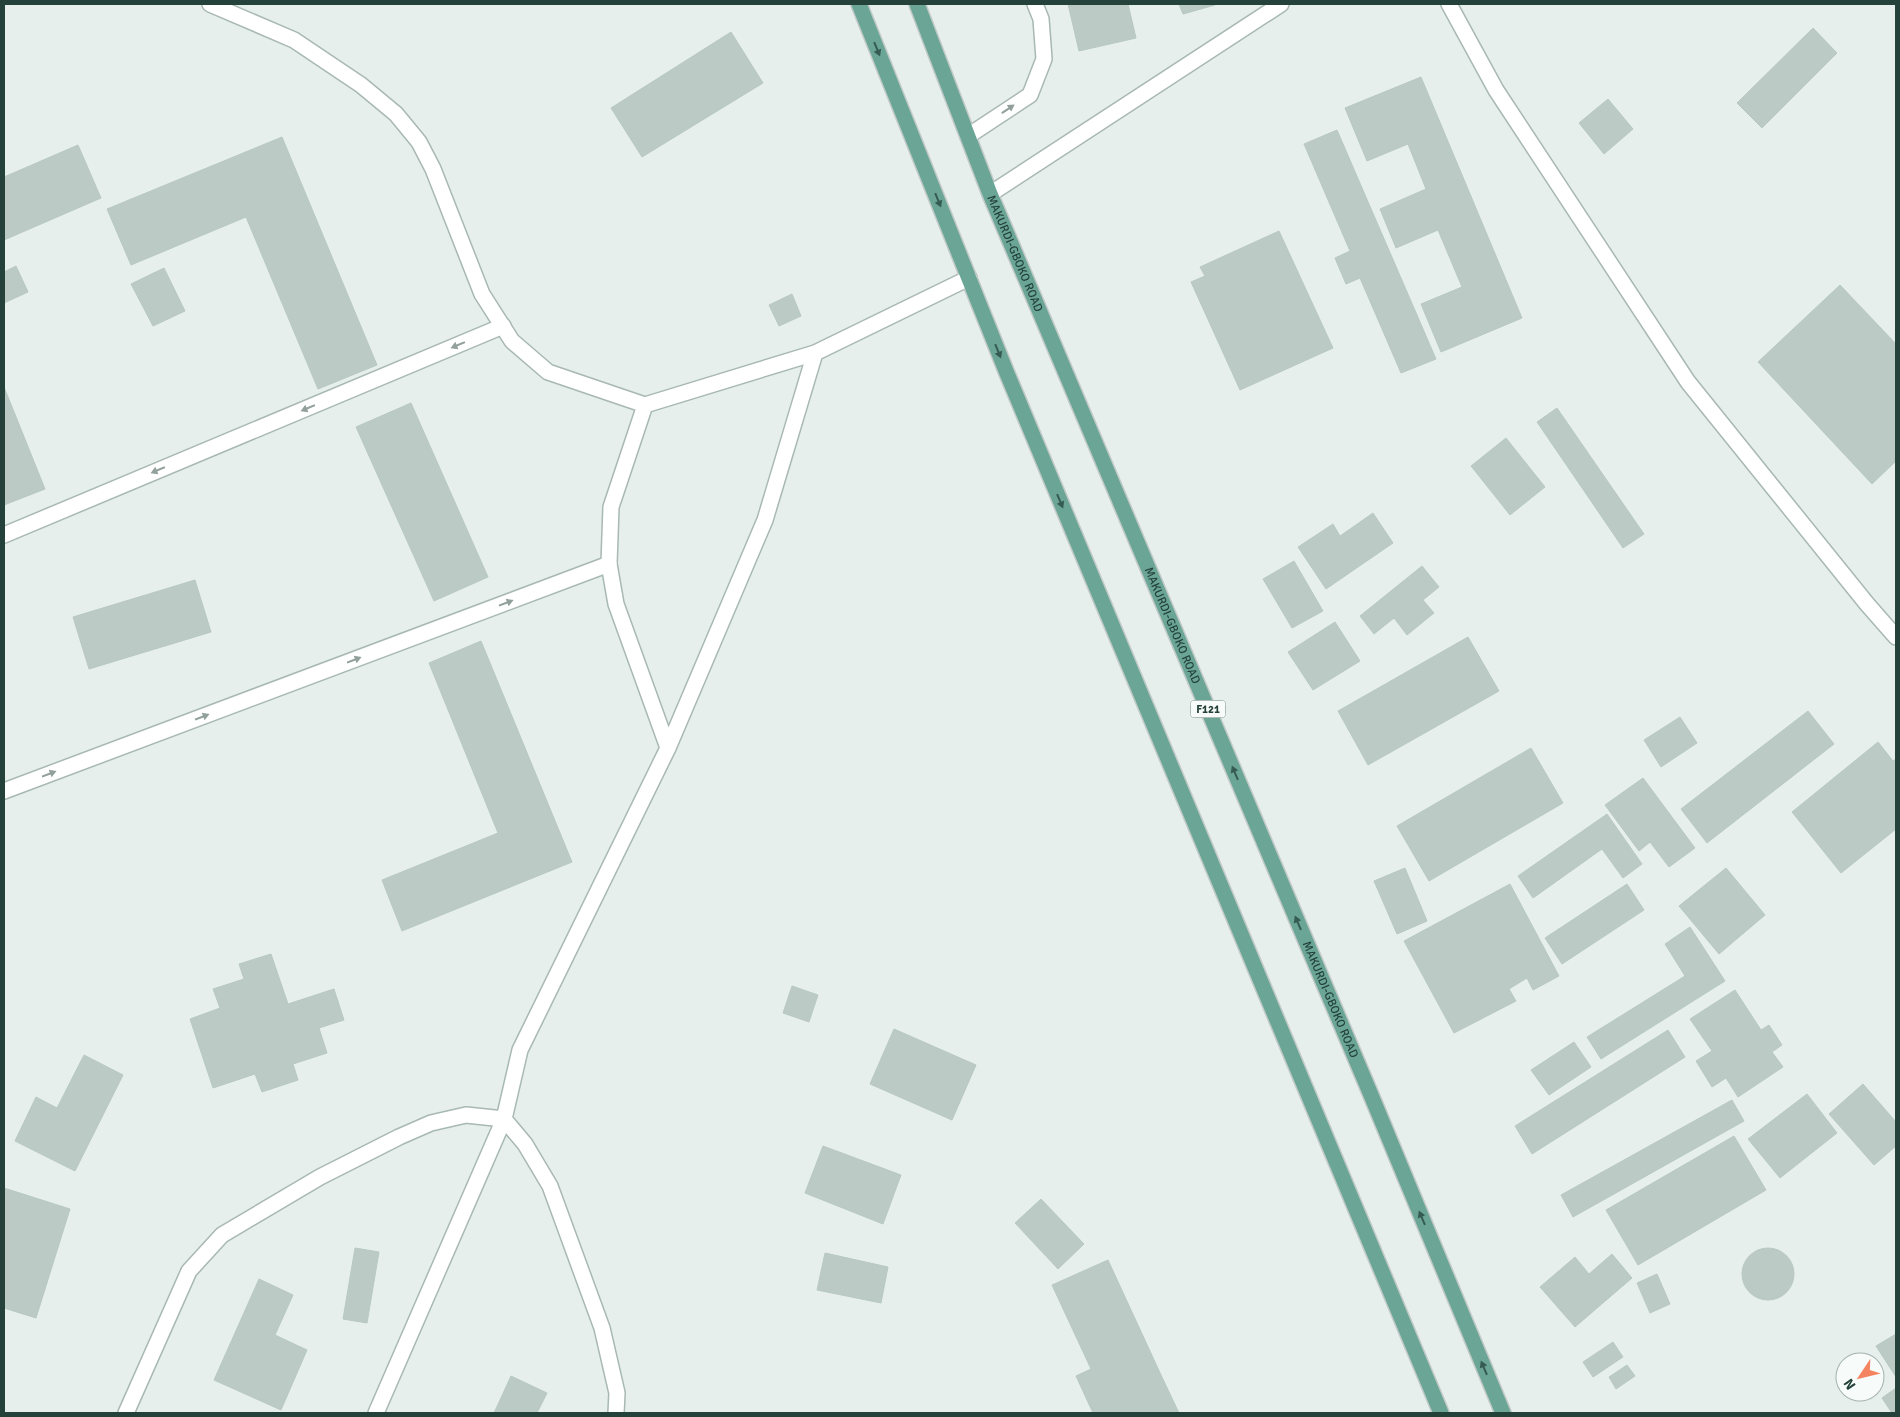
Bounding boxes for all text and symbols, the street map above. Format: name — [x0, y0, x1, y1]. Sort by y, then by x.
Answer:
one-way arrow — [874, 42, 882, 56]
one-way arrow — [1002, 105, 1015, 114]
one-way arrow — [934, 193, 942, 207]
street label: MAKURDI-GBOKO ROAD — [984, 193, 1046, 314]
one-way arrow — [451, 342, 465, 350]
one-way arrow — [994, 344, 1002, 359]
one-way arrow — [301, 404, 315, 412]
one-way arrow — [151, 467, 165, 475]
one-way arrow — [1057, 494, 1065, 508]
street label: MAKURDI-GBOKO ROAD — [1141, 565, 1204, 686]
one-way arrow — [499, 598, 513, 606]
one-way arrow — [347, 655, 361, 663]
road number: F121 — [1190, 701, 1226, 718]
one-way arrow — [194, 712, 209, 720]
one-way arrow — [1230, 766, 1238, 780]
one-way arrow — [42, 769, 57, 777]
one-way arrow — [1294, 916, 1302, 930]
street label: MAKURDI-GBOKO ROAD — [1299, 939, 1362, 1060]
one-way arrow — [1418, 1210, 1426, 1225]
north arrow — [1835, 1352, 1885, 1402]
one-way arrow — [1480, 1361, 1488, 1375]
text: N — [1840, 1375, 1860, 1393]

